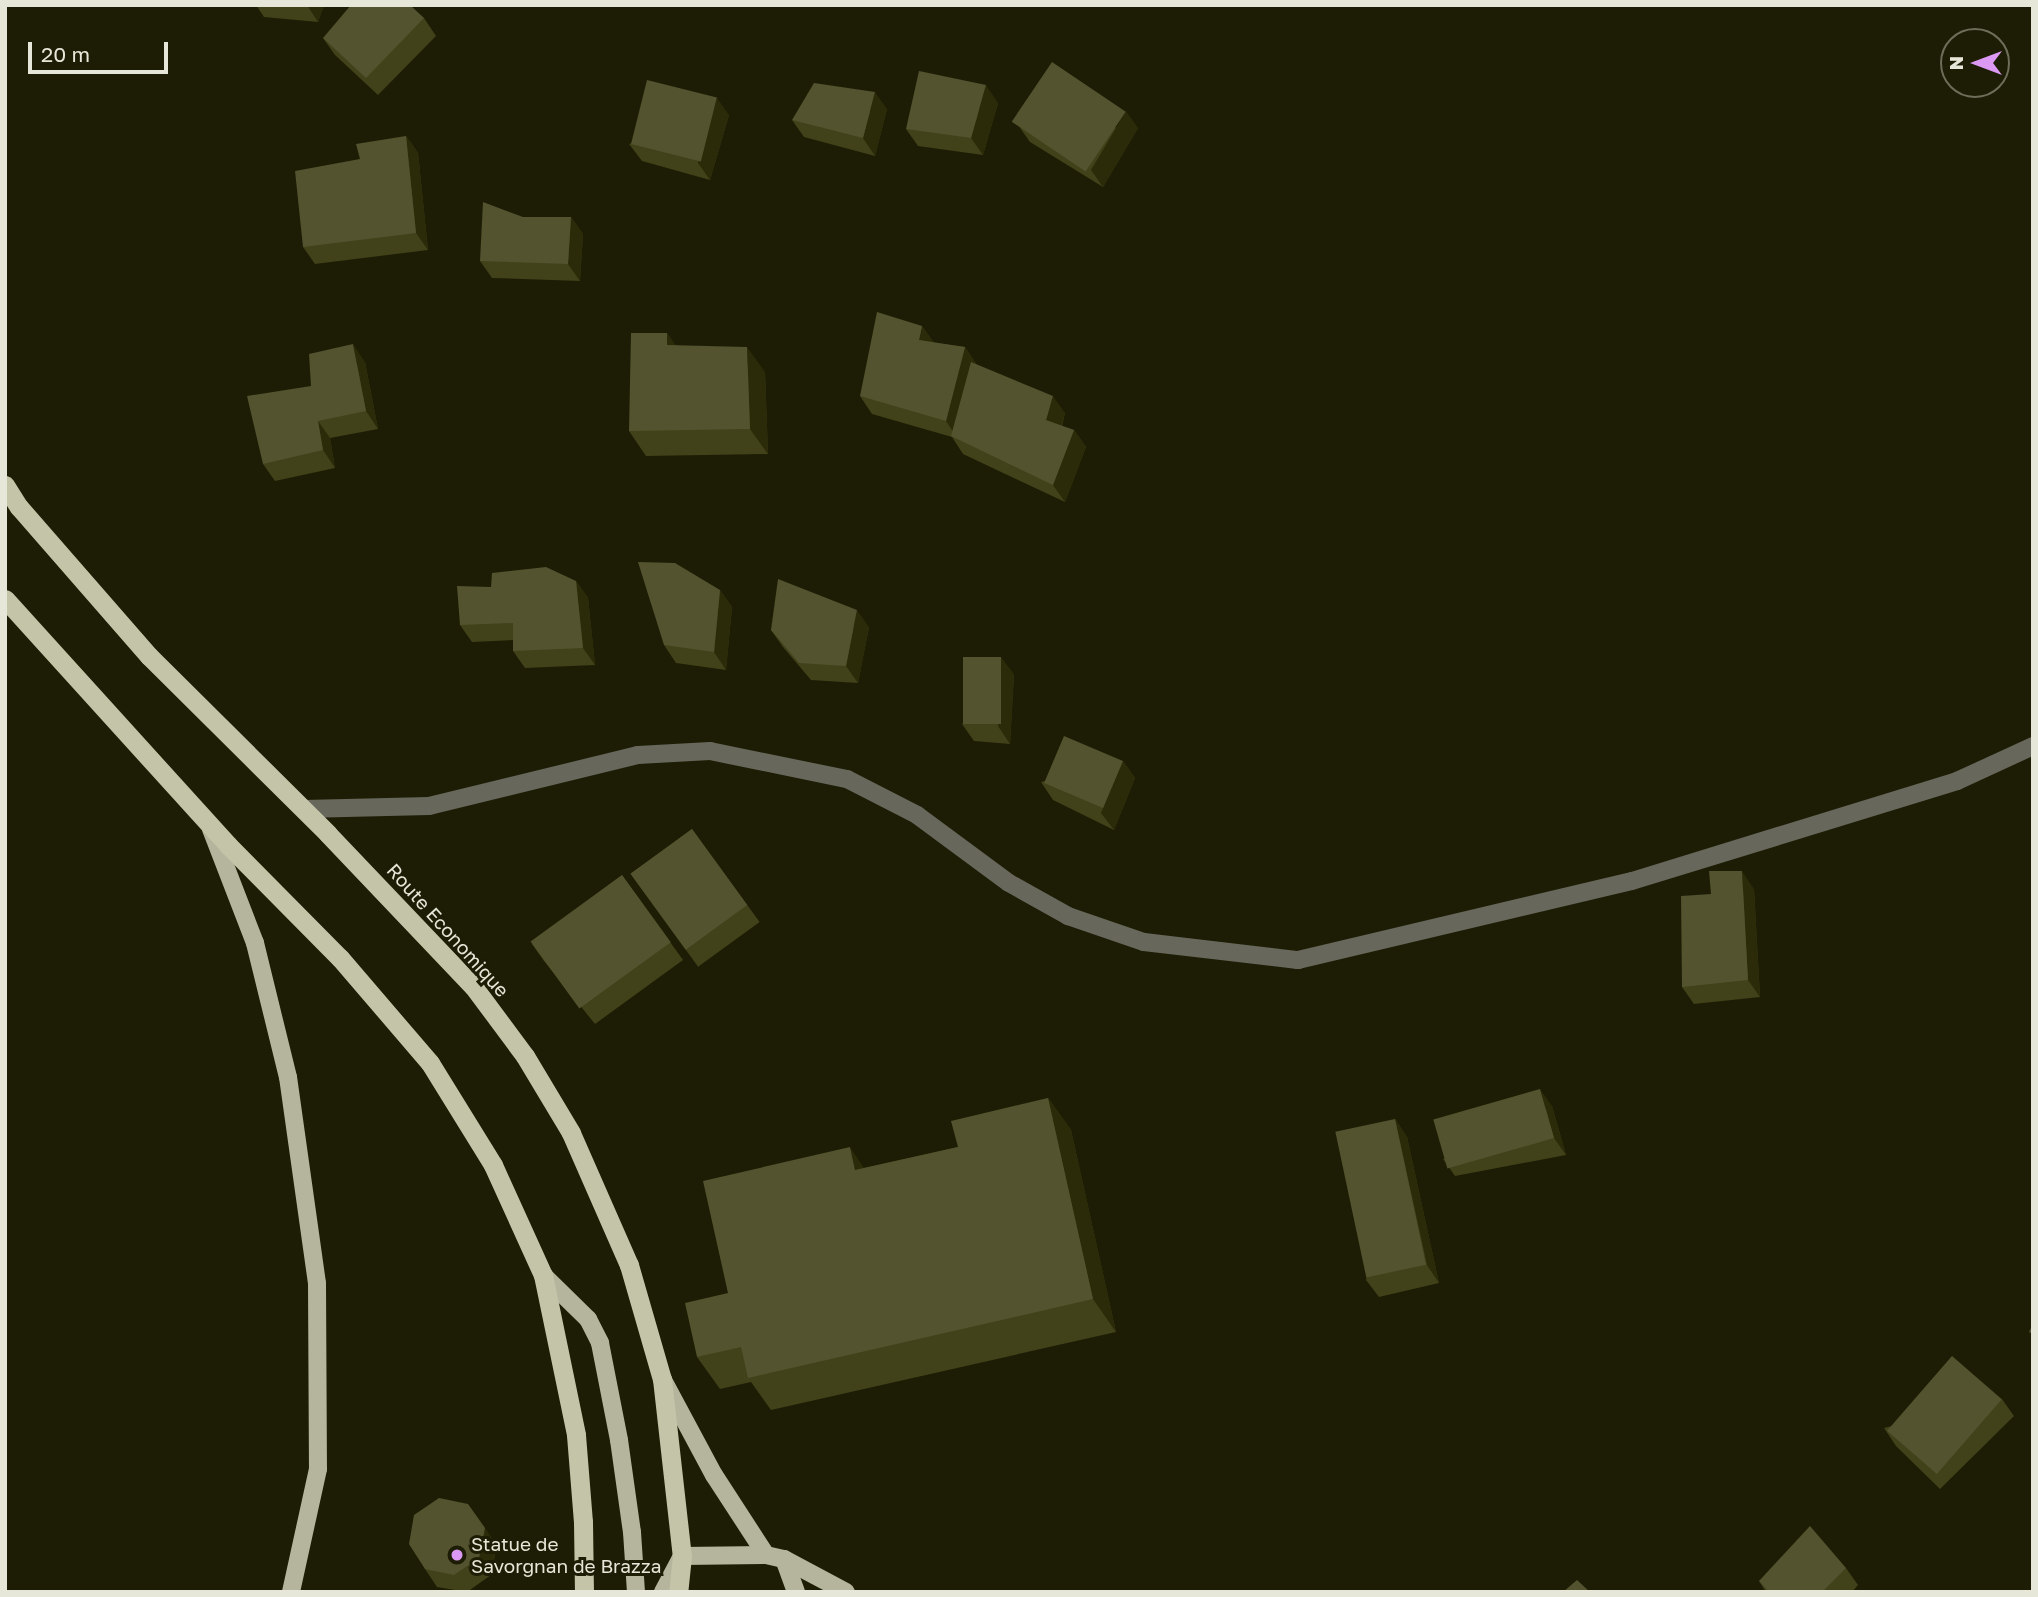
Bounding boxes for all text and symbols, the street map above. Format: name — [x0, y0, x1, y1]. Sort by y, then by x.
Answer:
scale bar — [32, 28, 172, 72]
north arrow — [1940, 28, 2010, 98]
text: 20 m — [41, 41, 90, 67]
text: N — [1944, 56, 1967, 70]
street label: Route Economique — [382, 859, 514, 1001]
place label: Statue de Savorgnan de Brazza — [471, 1533, 661, 1577]
marker: Statue de Savorgnan de Brazza — [449, 1547, 465, 1563]

